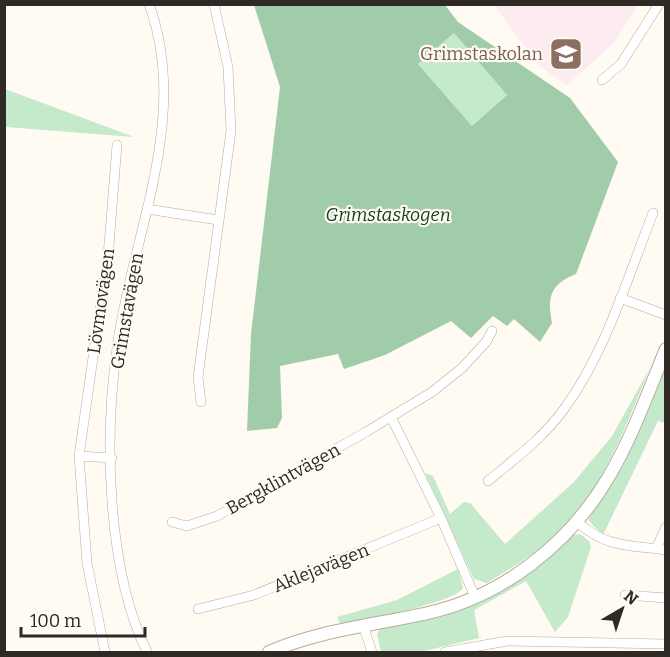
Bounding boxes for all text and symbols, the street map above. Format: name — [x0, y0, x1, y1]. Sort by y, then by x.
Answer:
school or university icon: Grimstaskolan — [548, 36, 584, 72]
place label: Grimstaskolan — [420, 43, 544, 65]
park label: Grimstaskogen — [325, 204, 451, 226]
street label: Lövmovägen — [83, 246, 119, 355]
street label: Grimstavägen — [106, 250, 148, 371]
street label: Bergklintvägen — [222, 438, 344, 519]
street label: Aklejavägen — [270, 539, 373, 597]
north arrow — [592, 579, 652, 639]
text: N — [620, 586, 642, 609]
scale bar — [21, 600, 146, 638]
text: 100 m — [30, 610, 81, 632]

